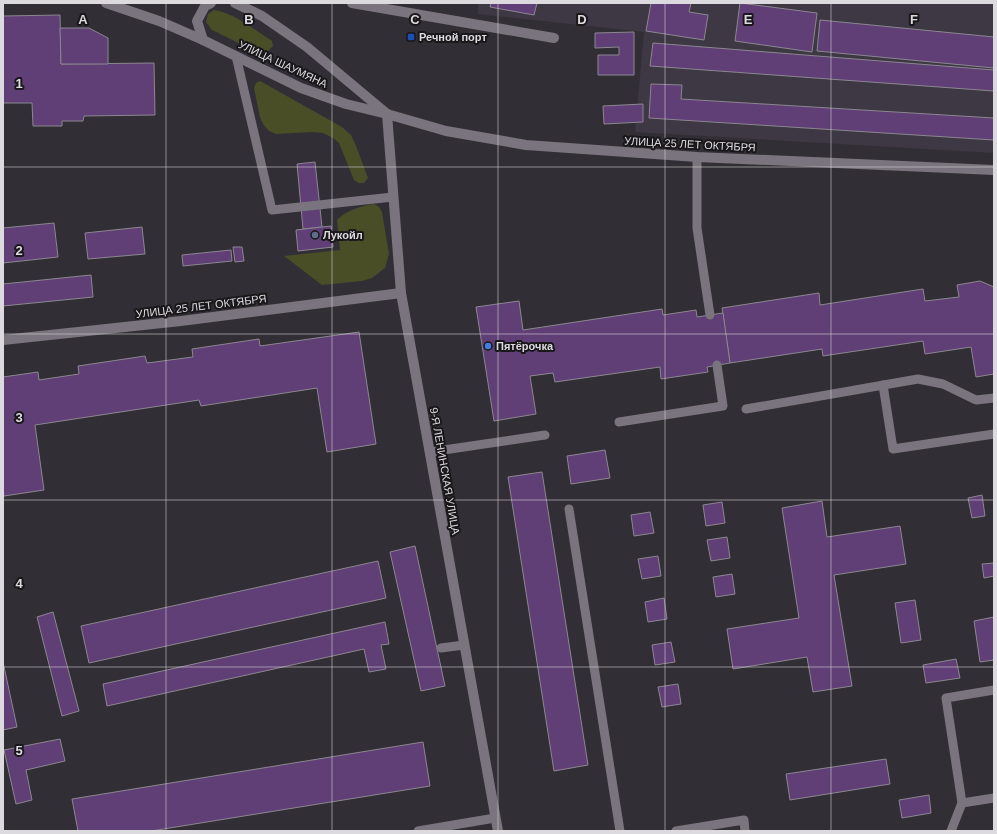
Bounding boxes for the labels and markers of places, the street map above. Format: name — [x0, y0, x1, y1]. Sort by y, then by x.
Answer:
place label: Речной порт — [419, 31, 487, 43]
marker: Речной порт — [406, 32, 416, 42]
place label: Лукойл — [323, 229, 363, 241]
marker: Лукойл — [310, 230, 320, 240]
place label: Пятёрочка — [496, 340, 554, 352]
marker: Пятёрочка — [483, 341, 493, 351]

